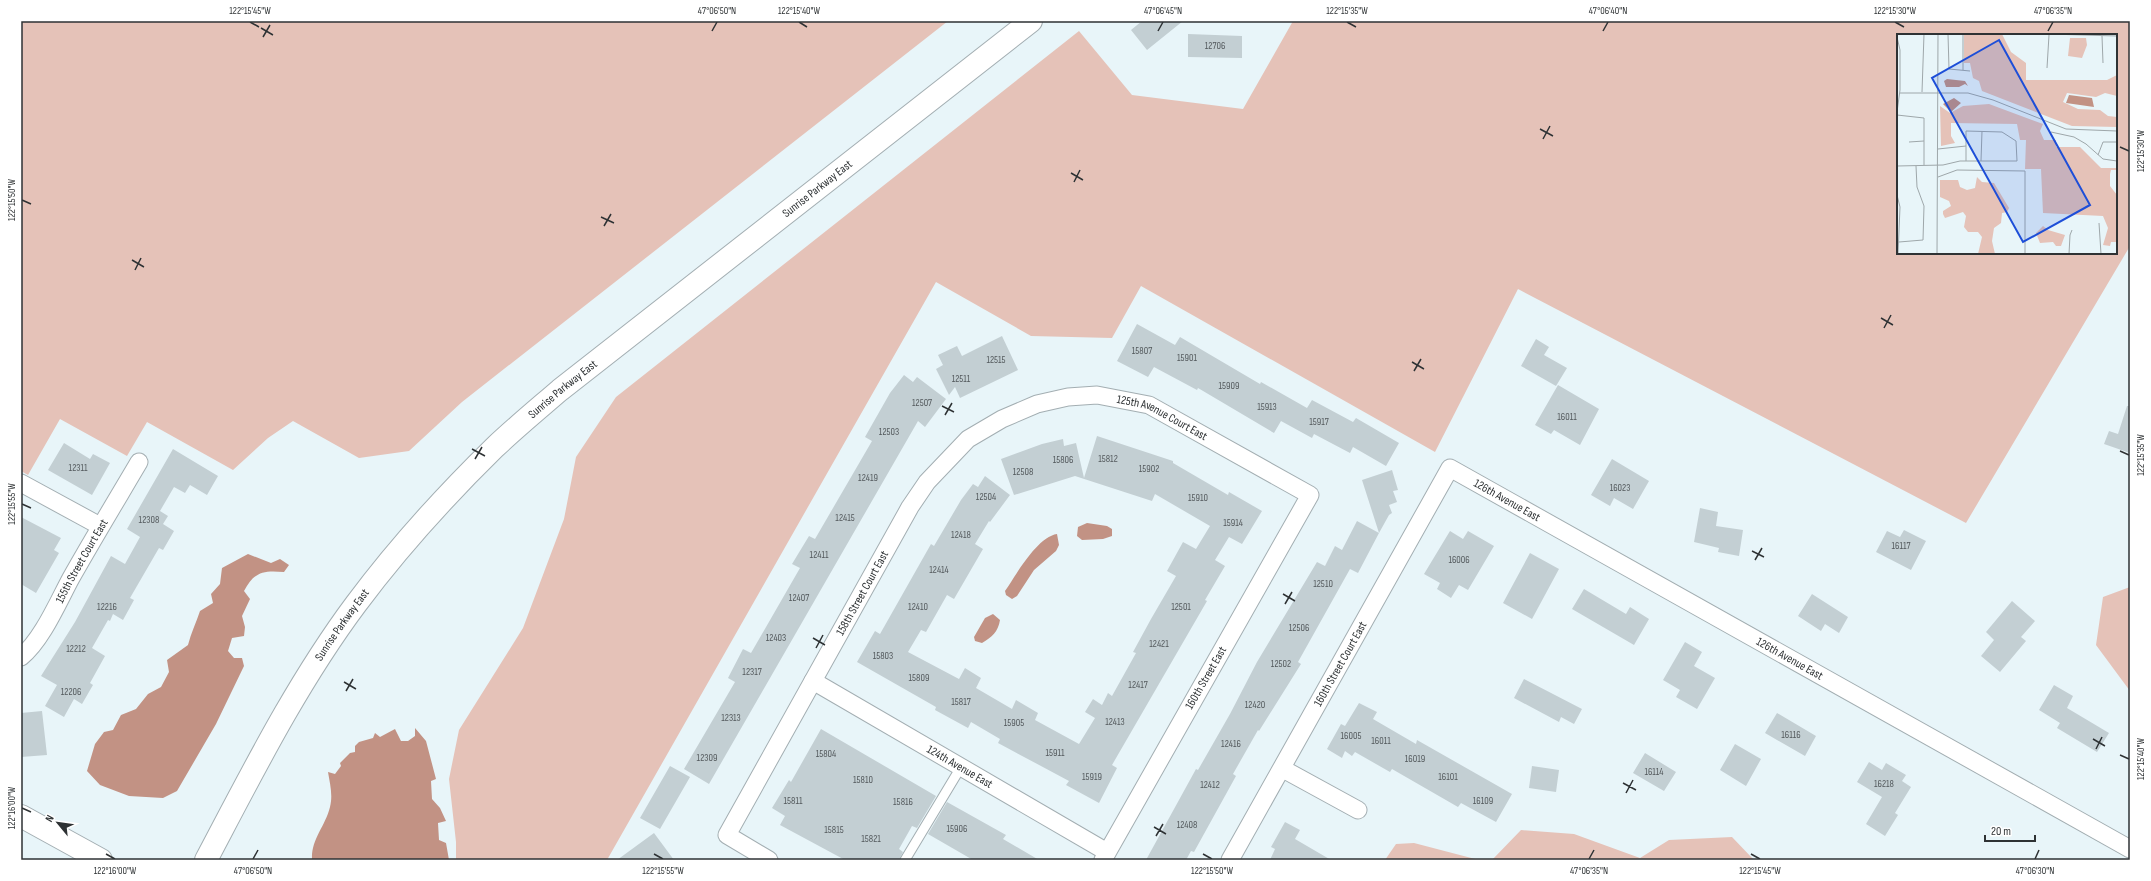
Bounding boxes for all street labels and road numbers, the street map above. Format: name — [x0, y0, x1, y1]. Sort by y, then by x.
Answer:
street label: Sunrise Parkway East — [779, 156, 855, 221]
street label: Sunrise Parkway East — [525, 356, 600, 422]
street label: 125th Avenue Court East — [1115, 391, 1210, 444]
street label: 126th Avenue East — [1471, 475, 1543, 525]
street label: 155th Street Court East — [52, 516, 111, 605]
street label: 158th Street Court East — [832, 548, 892, 638]
street label: Sunrise Parkway East — [311, 585, 373, 664]
street label: 160th Street Court East — [1310, 618, 1370, 709]
street label: 126th Avenue East — [1754, 634, 1826, 683]
street label: 160th Street East — [1182, 644, 1230, 712]
street label: 124th Avenue East — [924, 741, 996, 792]

